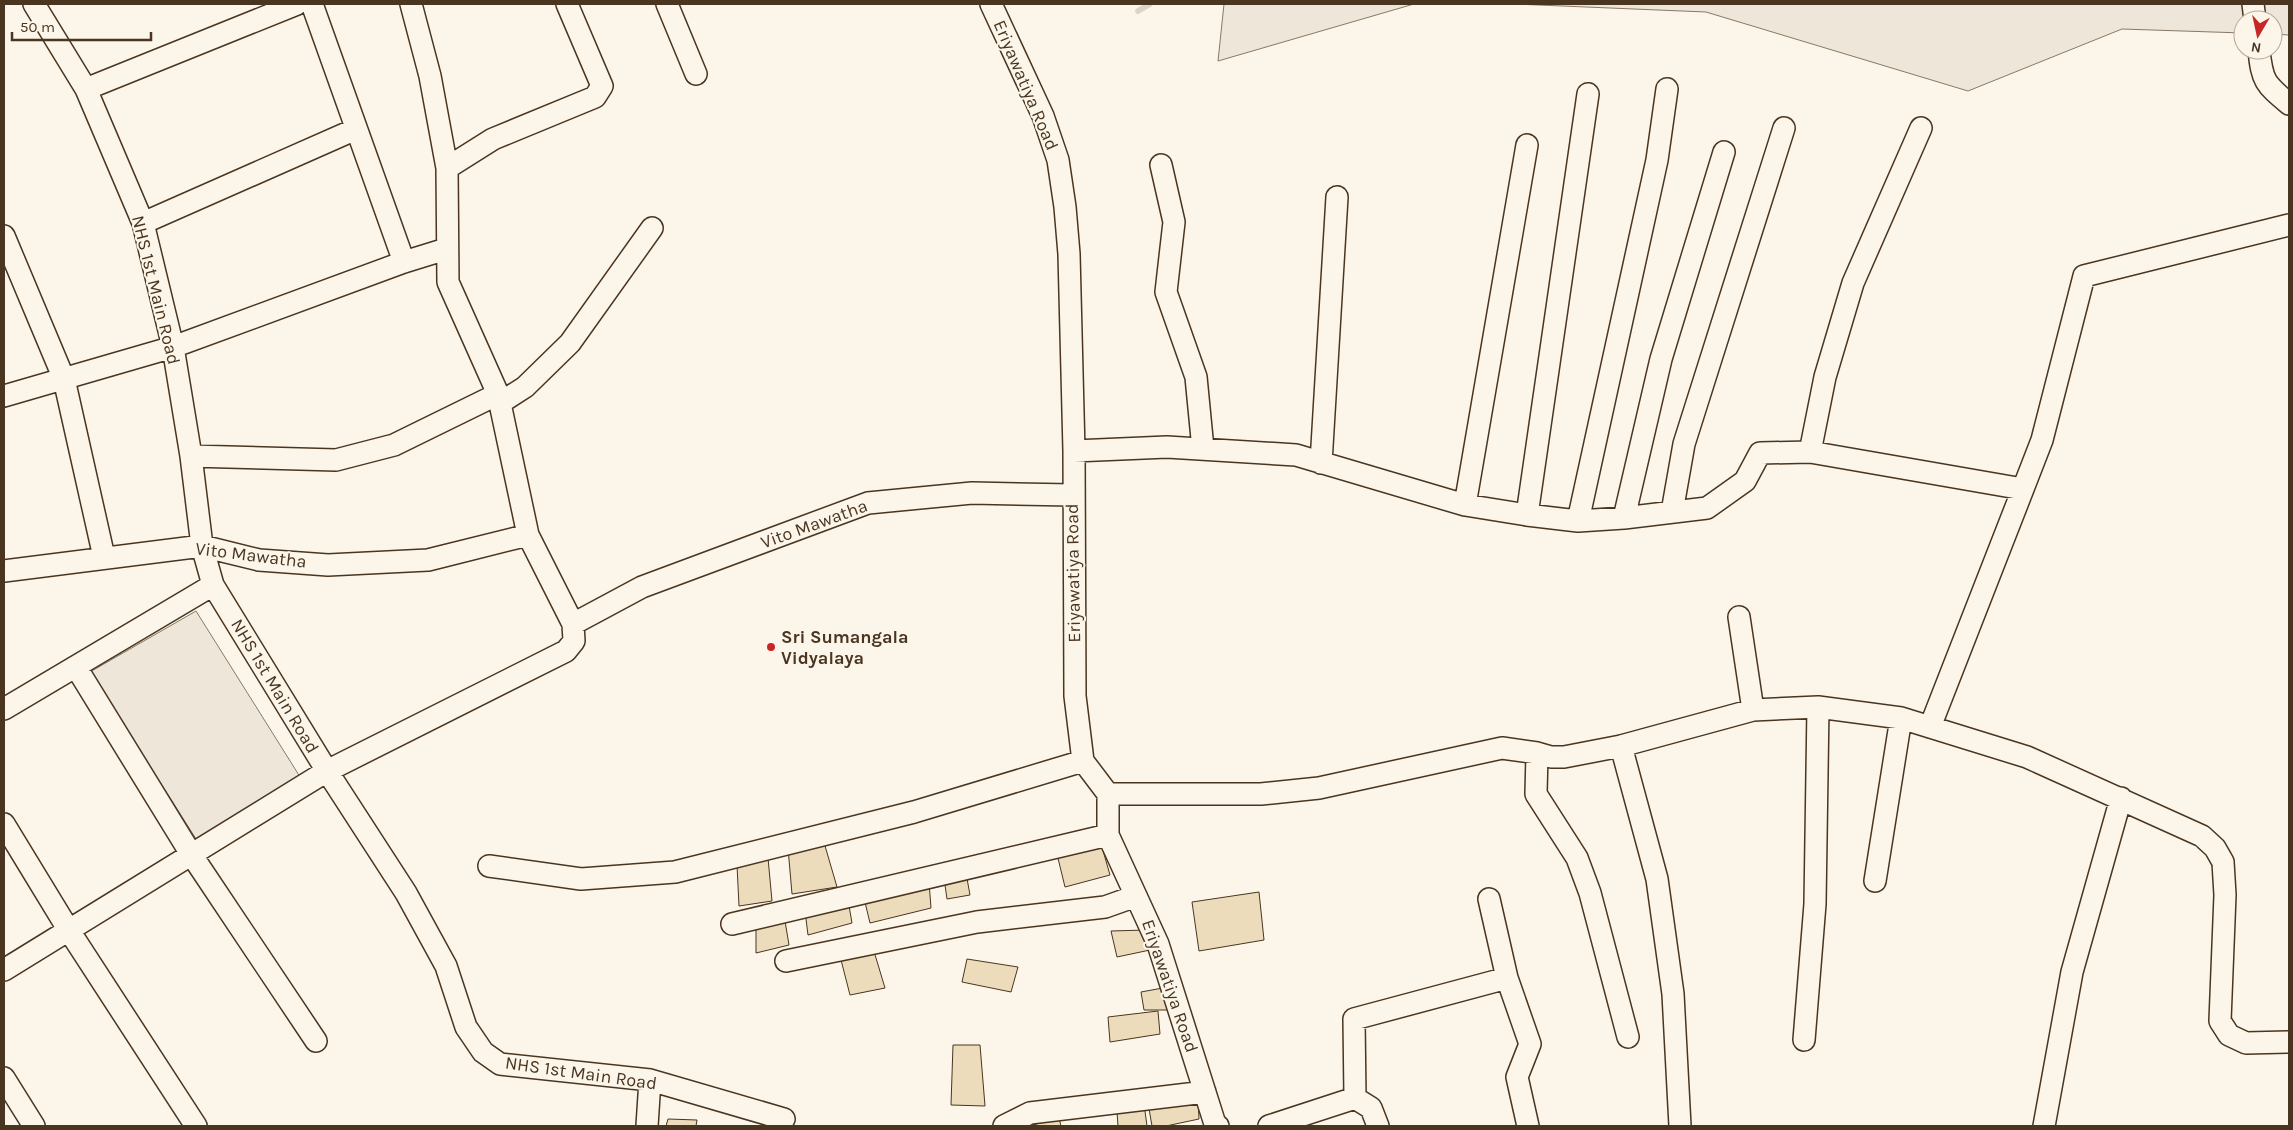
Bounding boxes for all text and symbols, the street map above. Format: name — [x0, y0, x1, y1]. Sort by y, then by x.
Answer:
scale bar — [12, 10, 151, 42]
north arrow — [2233, 10, 2283, 60]
street label: Eriyawatiya Road — [989, 17, 1063, 153]
text: 50 m — [20, 18, 55, 36]
text: N — [2250, 38, 2262, 57]
street label: NHS 1st Main Road — [127, 213, 185, 367]
street label: Vito Mawatha — [758, 495, 870, 553]
street label: Eriyawatiya Road — [1061, 503, 1085, 643]
street label: Vito Mawatha — [194, 537, 308, 573]
street label: NHS 1st Main Road — [226, 615, 324, 757]
place label: Sri Sumangala Vidyalaya — [781, 626, 909, 669]
marker: Sri Sumangala Vidyalaya — [765, 641, 777, 653]
street label: Eriyawatiya Road — [1137, 917, 1203, 1055]
street label: NHS 1st Main Road — [504, 1051, 658, 1095]

